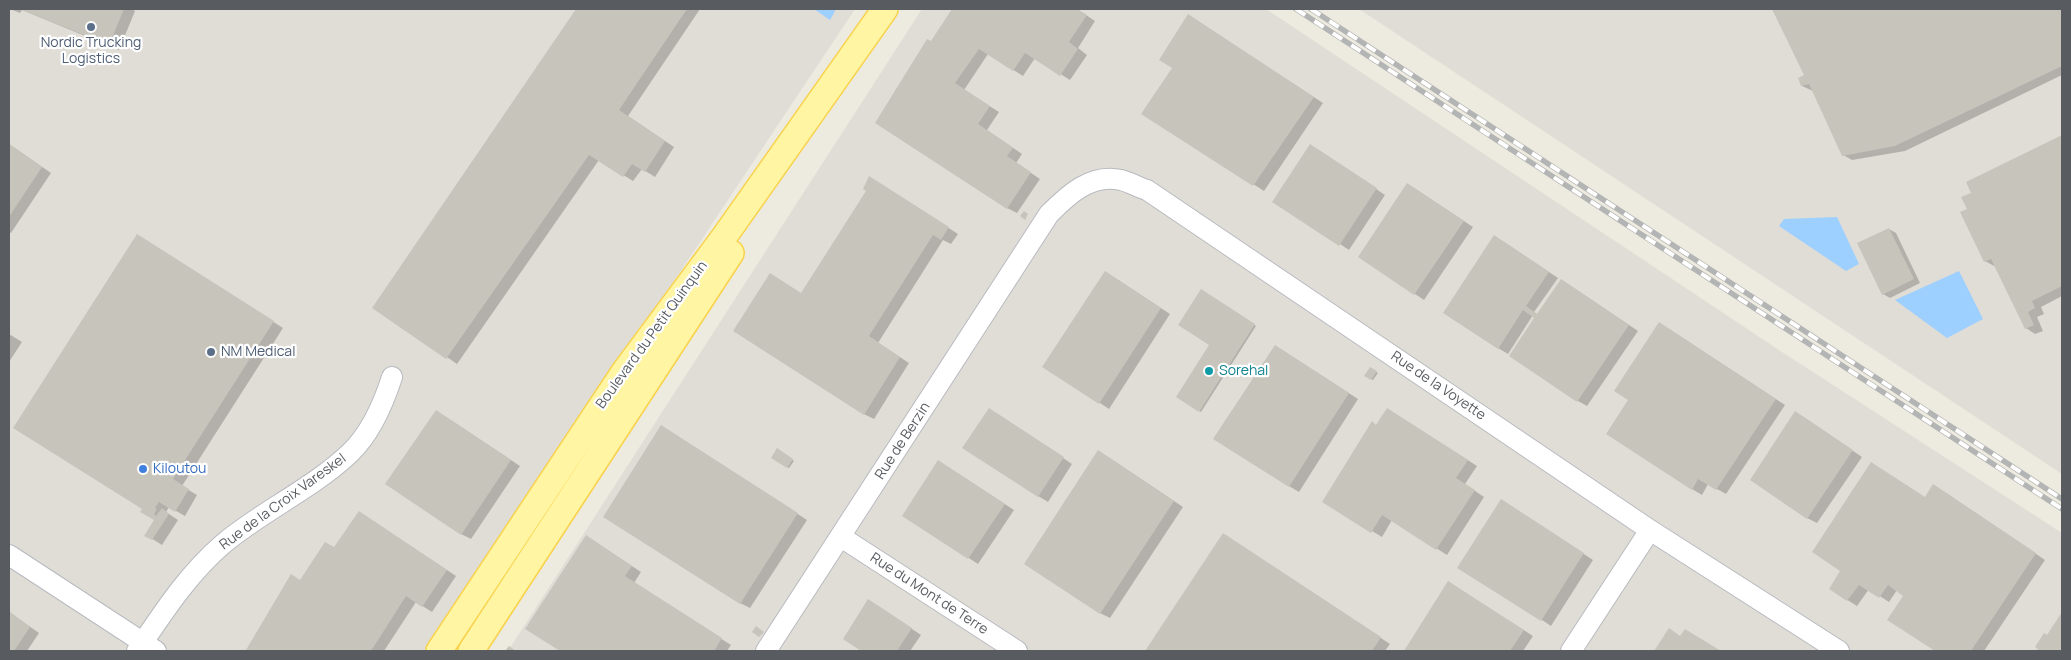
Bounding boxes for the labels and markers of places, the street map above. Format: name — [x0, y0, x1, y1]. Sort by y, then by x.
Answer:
marker: Nordic Trucking Logistics — [85, 21, 97, 33]
place label: Nordic Trucking Logistics — [41, 35, 141, 68]
place label: NM Medical — [221, 344, 295, 360]
marker: NM Medical — [205, 346, 217, 358]
place label: Sorehal — [1219, 363, 1268, 379]
marker: Sorehal — [1203, 365, 1215, 377]
place label: Kiloutou — [153, 461, 206, 477]
marker: Kiloutou — [137, 463, 149, 475]

